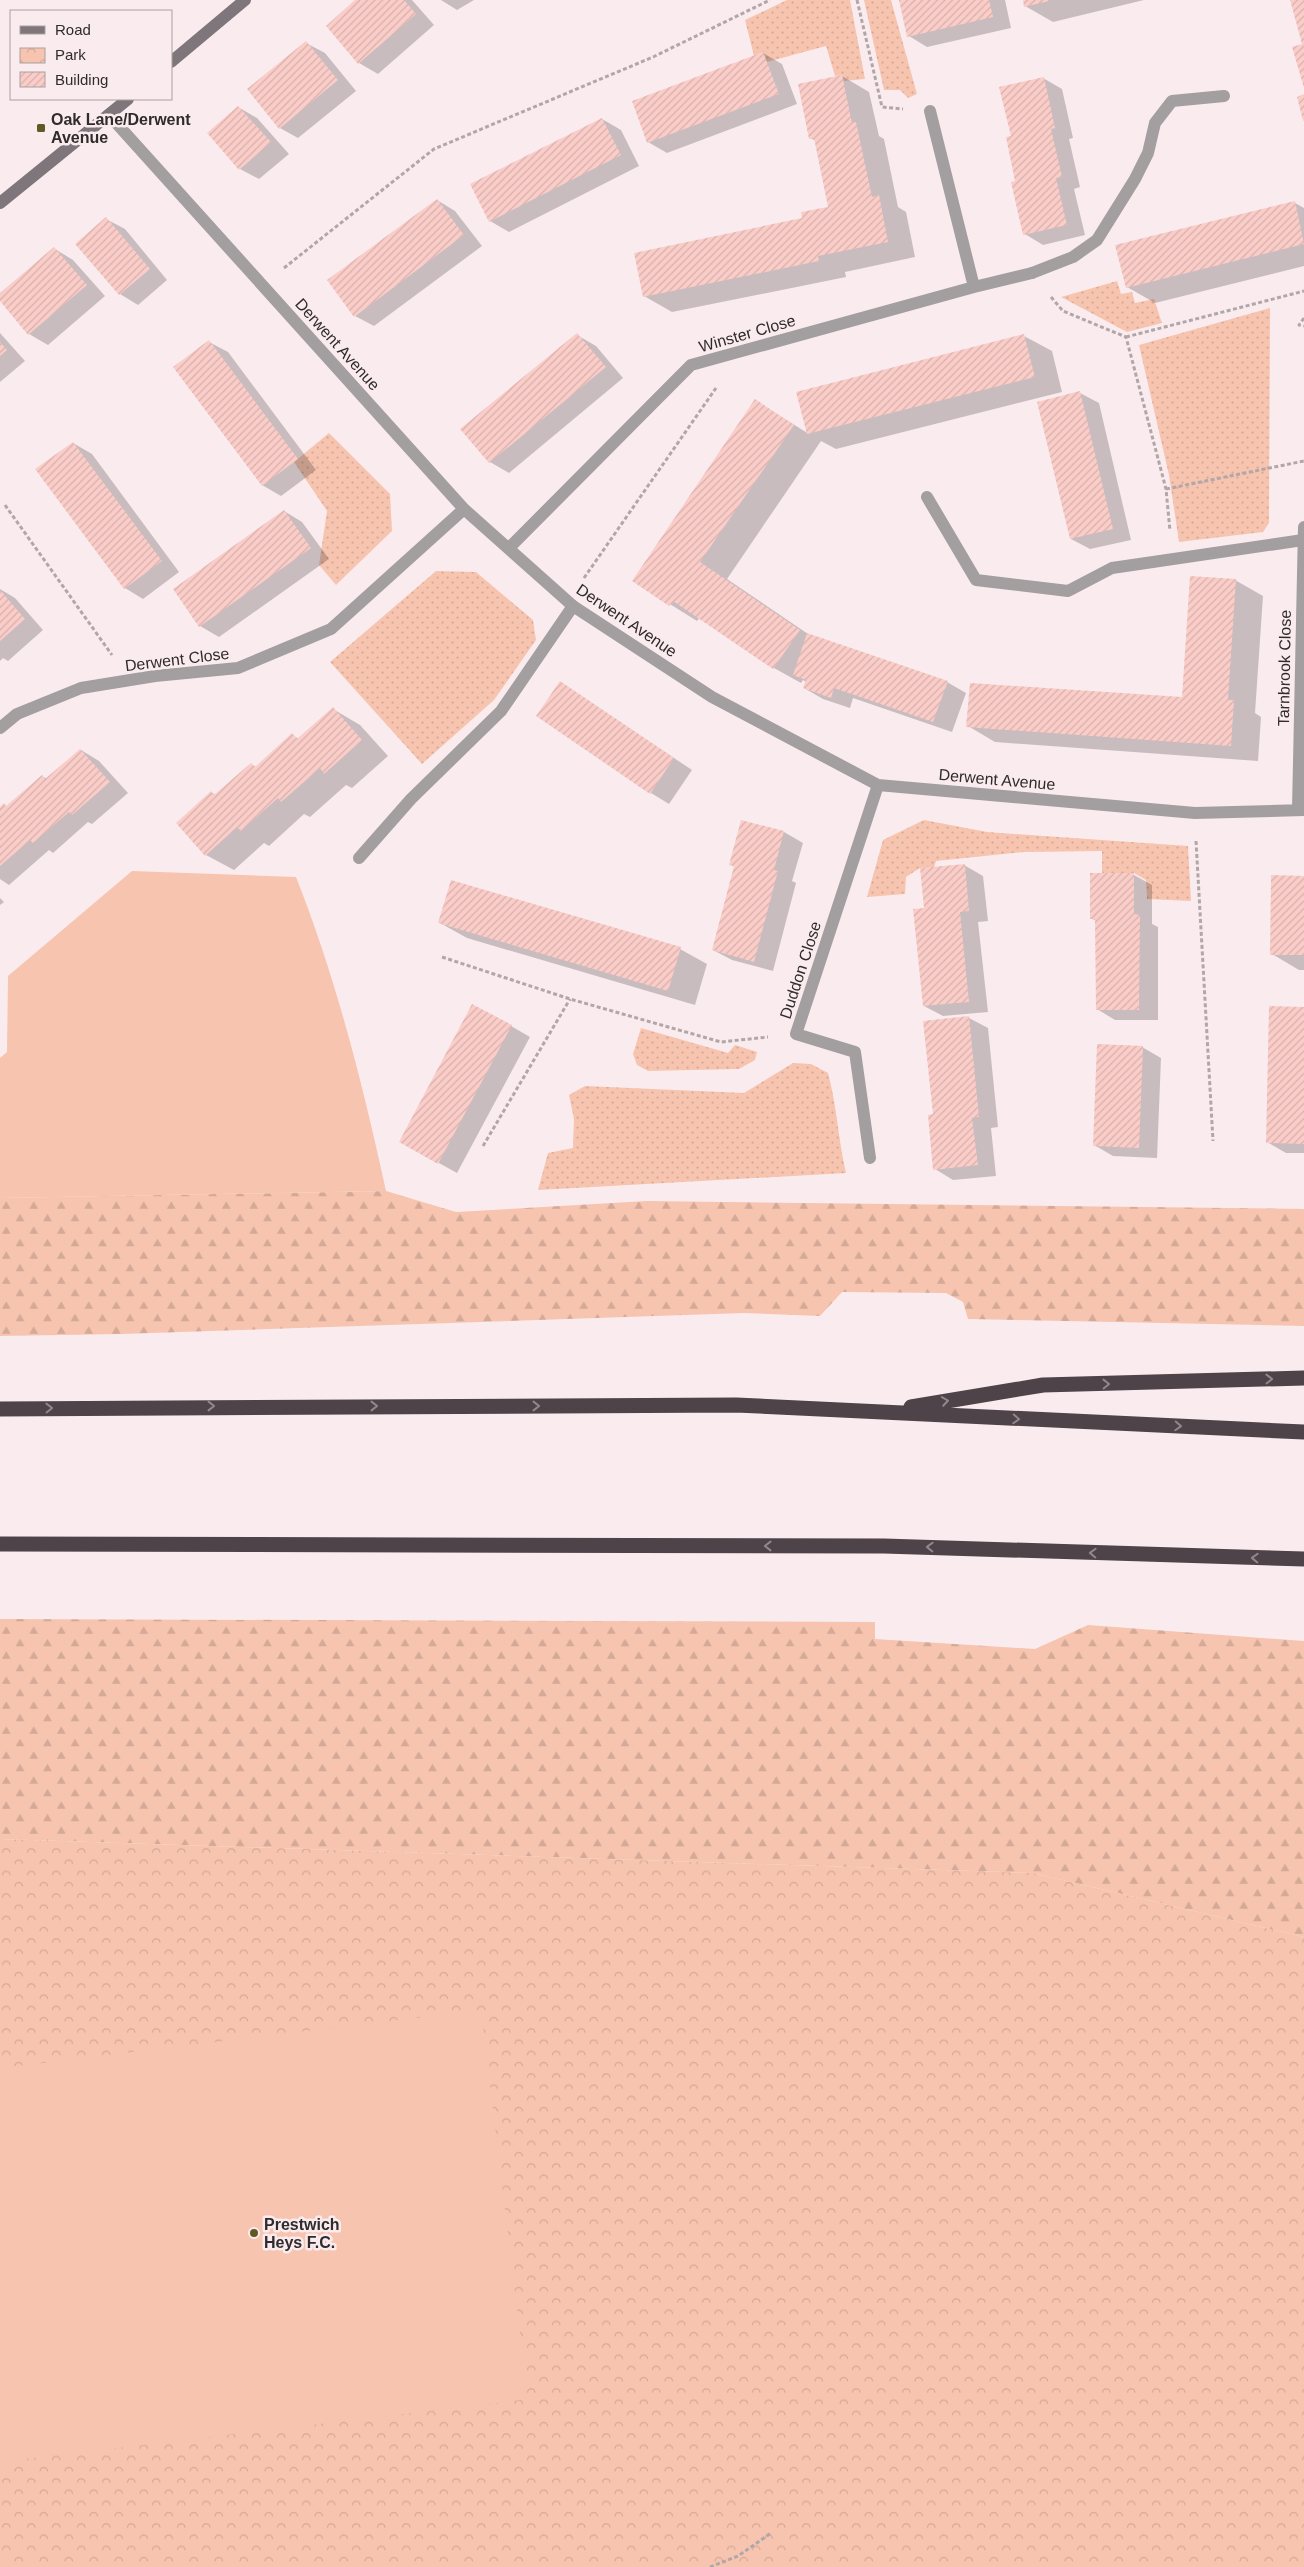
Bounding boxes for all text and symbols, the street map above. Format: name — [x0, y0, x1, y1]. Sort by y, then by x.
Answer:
legend — [10, 10, 172, 100]
text: Road — [55, 21, 91, 38]
text: Park — [55, 46, 86, 63]
text: Building — [55, 71, 108, 88]
place label: Oak Lane/Derwent Avenue — [51, 111, 191, 146]
marker: Oak Lane/Derwent Avenue — [35, 122, 47, 134]
street label: Derwent Avenue — [292, 295, 383, 394]
street label: Winster Close — [697, 312, 797, 355]
street label: Derwent Avenue — [573, 581, 680, 660]
street label: Tarnbrook Close — [1275, 610, 1294, 726]
street label: Derwent Close — [124, 645, 230, 674]
street label: Derwent Avenue — [938, 766, 1056, 793]
street label: Duddon Close — [777, 919, 824, 1021]
one-way arrow — [1265, 1374, 1273, 1385]
one-way arrow — [1103, 1378, 1111, 1389]
one-way arrow — [941, 1397, 949, 1407]
one-way arrow — [208, 1401, 215, 1411]
one-way arrow — [370, 1401, 378, 1411]
one-way arrow — [532, 1401, 540, 1411]
one-way arrow — [45, 1403, 53, 1413]
one-way arrow — [1012, 1413, 1020, 1424]
one-way arrow — [1174, 1421, 1182, 1432]
one-way arrow — [764, 1541, 772, 1551]
one-way arrow — [926, 1542, 934, 1553]
one-way arrow — [1089, 1547, 1097, 1558]
one-way arrow — [1251, 1552, 1259, 1563]
place label: Prestwich Heys F.C. — [264, 2216, 340, 2251]
marker: Prestwich Heys F.C. — [248, 2227, 260, 2239]

